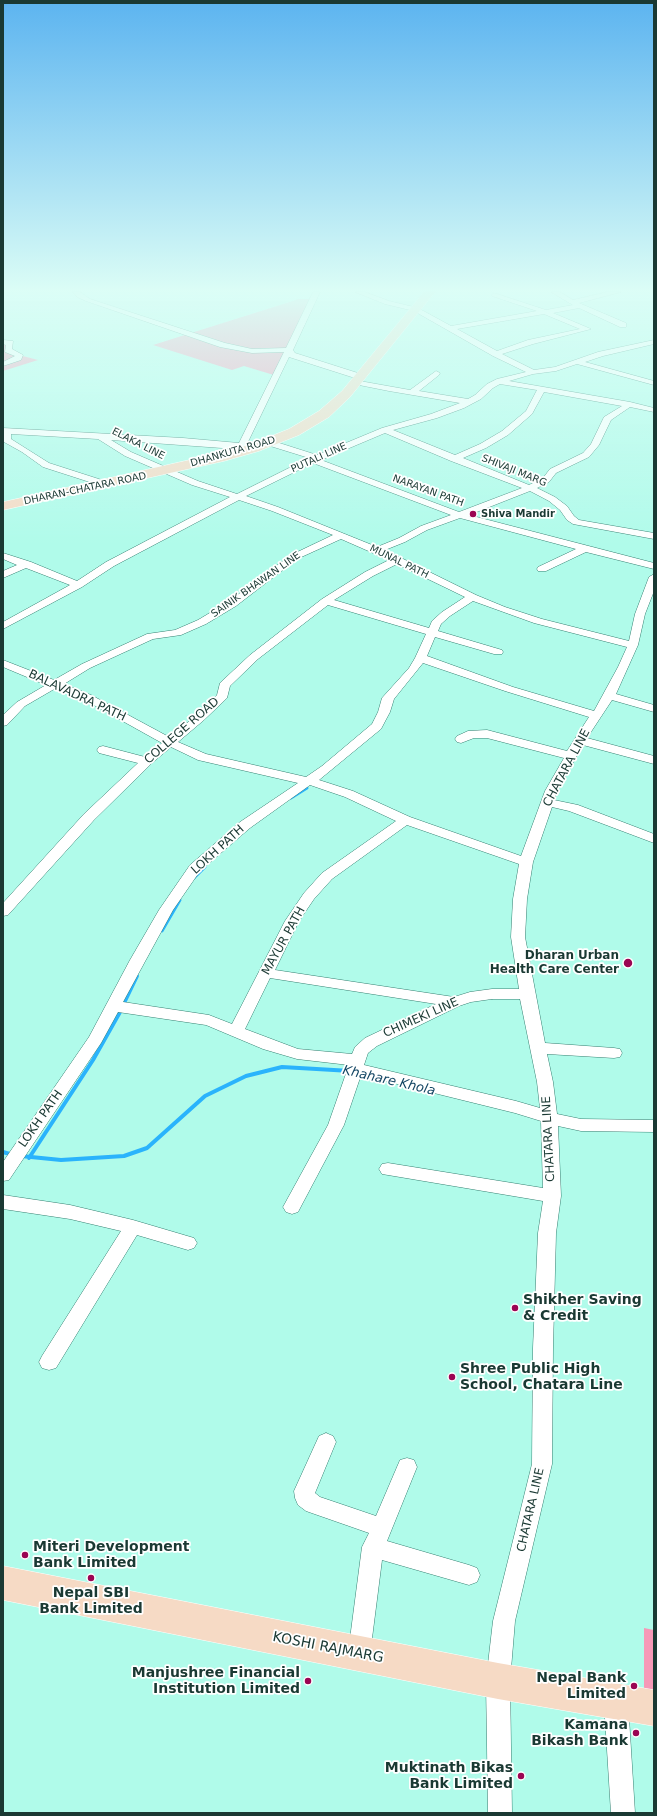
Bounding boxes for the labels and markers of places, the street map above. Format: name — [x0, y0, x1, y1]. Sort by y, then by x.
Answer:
place label: Shiva Mandir — [481, 508, 555, 520]
marker: Shiva Mandir — [468, 509, 478, 519]
place label: Dharan Urban Health Care Center — [490, 949, 619, 977]
marker: Dharan Urban Health Care Center — [622, 957, 634, 969]
place label: Shikher Saving & Credit — [523, 1292, 642, 1324]
marker: Shikher Saving & Credit — [510, 1303, 520, 1313]
place label: Shree Public High School, Chatara Line — [460, 1361, 623, 1394]
marker: Shree Public High School, Chatara Line — [447, 1372, 457, 1382]
place label: Miteri Development Bank Limited — [33, 1539, 189, 1572]
marker: Miteri Development Bank Limited — [20, 1550, 30, 1560]
marker: Nepal SBI Bank Limited — [86, 1573, 96, 1583]
place label: Nepal SBI Bank Limited — [39, 1585, 143, 1618]
place label: Manjushree Financial Institution Limited — [132, 1665, 300, 1698]
place label: Nepal Bank Limited — [536, 1670, 626, 1702]
marker: Manjushree Financial Institution Limited — [303, 1676, 313, 1686]
marker: Nepal Bank Limited — [629, 1681, 639, 1691]
place label: Kamana Bikash Bank — [531, 1717, 628, 1750]
marker: Kamana Bikash Bank — [631, 1728, 641, 1738]
place label: Muktinath Bikas Bank Limited — [385, 1760, 513, 1792]
marker: Muktinath Bikas Bank Limited — [516, 1771, 526, 1781]

